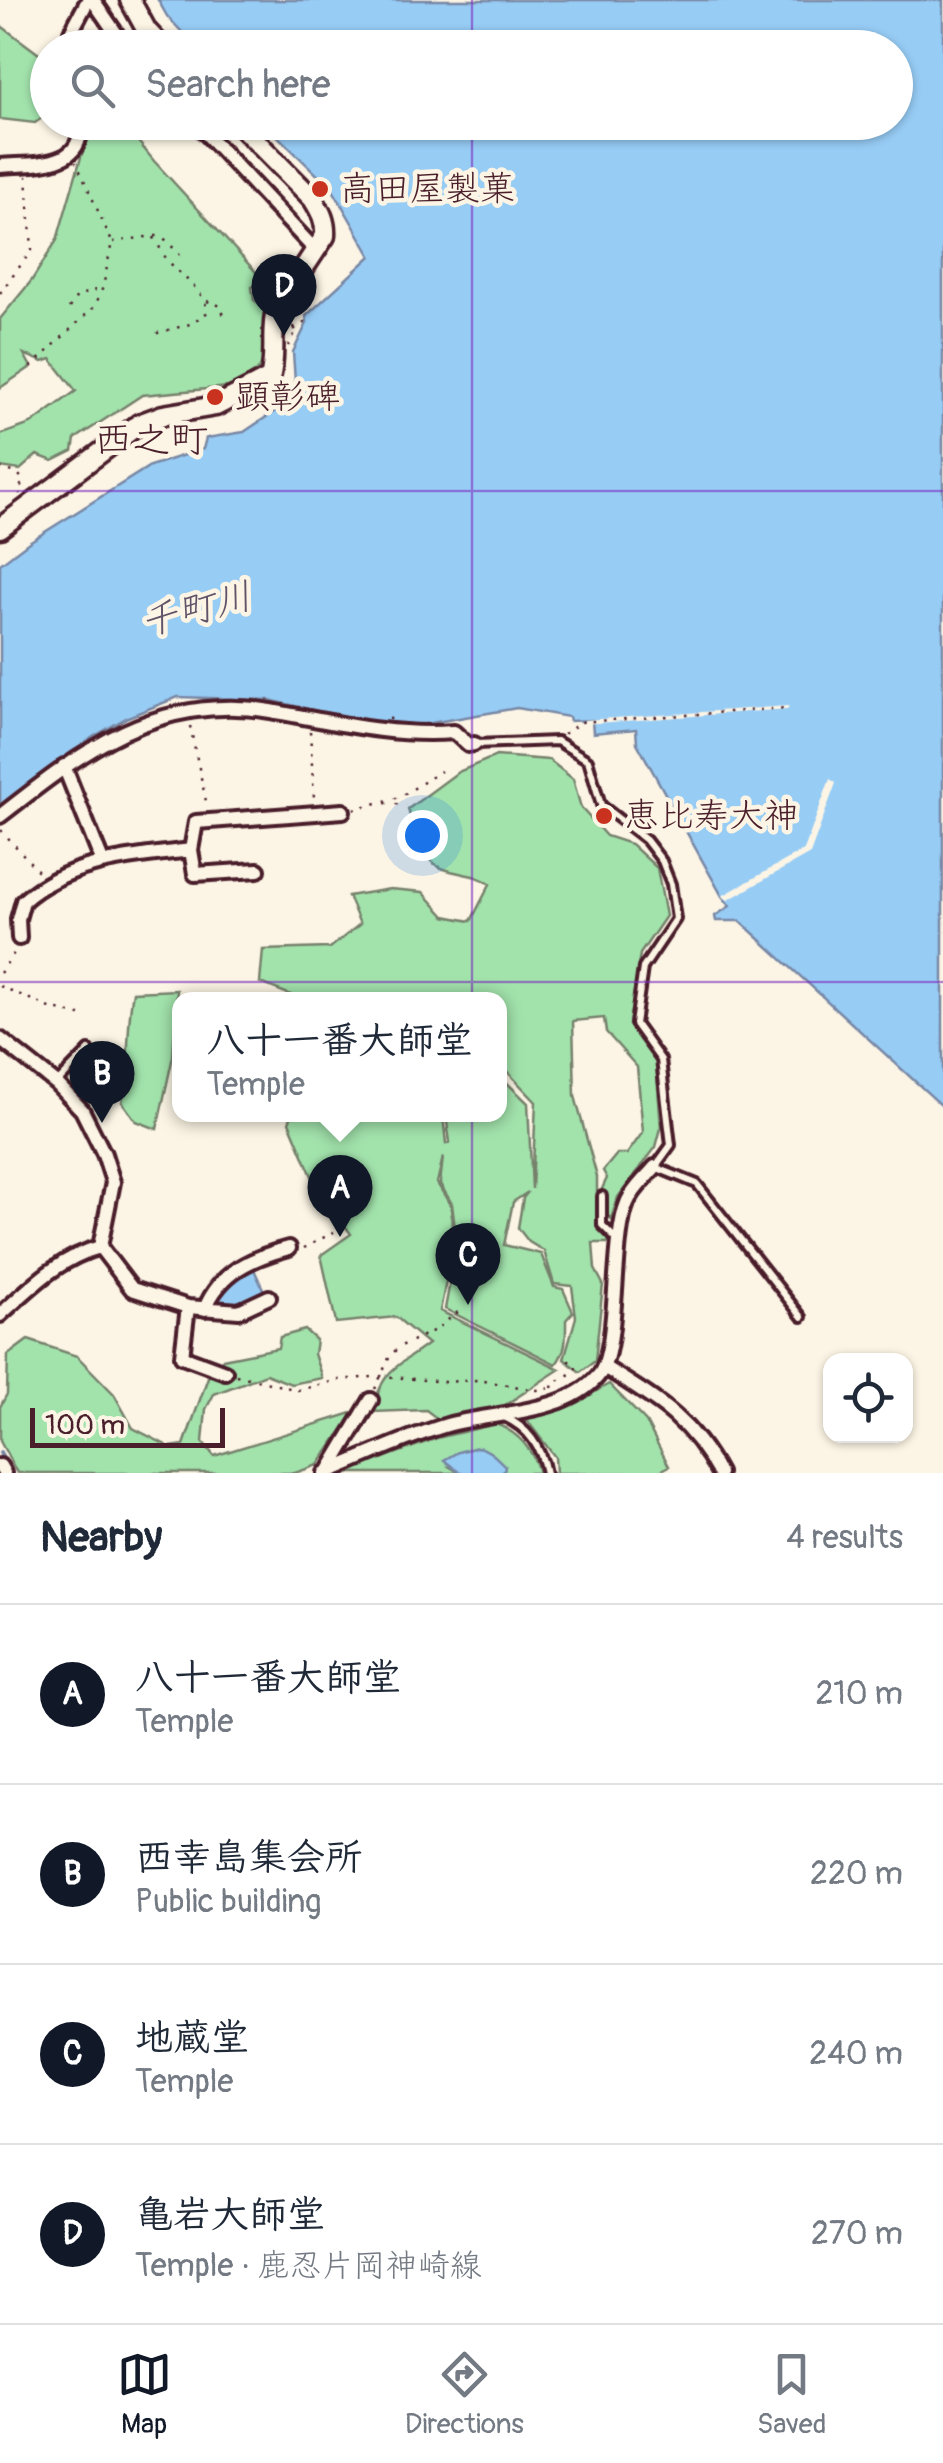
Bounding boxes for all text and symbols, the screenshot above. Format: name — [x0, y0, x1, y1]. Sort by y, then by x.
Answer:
search box — [30, 30, 913, 140]
icon: search — [65, 58, 120, 113]
text: Search here — [145, 61, 331, 109]
place label: 高田屋製菓 — [340, 167, 515, 211]
marker: 高田屋製菓 — [309, 178, 331, 200]
pin: D — [252, 254, 316, 336]
place label: 顕彰碑 — [235, 375, 340, 419]
marker: 顕彰碑 — [204, 386, 226, 408]
district label: 西之町 — [94, 416, 208, 464]
water label: 千町川 — [135, 572, 257, 648]
place label: 恵比寿大神 — [624, 794, 799, 838]
marker: 恵比寿大神 — [593, 805, 615, 827]
your location — [397, 810, 448, 861]
popup — [172, 992, 507, 1122]
text: 八十一番大師堂 — [206, 1017, 473, 1065]
pin: B — [70, 1040, 134, 1123]
text: Temple — [206, 1065, 305, 1105]
pin: A — [308, 1154, 372, 1237]
pin: C — [436, 1222, 500, 1305]
map controls — [823, 1353, 913, 1443]
button: locate — [823, 1353, 913, 1443]
scale bar — [30, 1403, 225, 1448]
text: 100 m — [45, 1408, 125, 1443]
text: Nearby — [40, 1512, 162, 1564]
text: 4 results — [786, 1518, 903, 1558]
text: 八十一番大師堂 — [135, 1654, 401, 1702]
text: A — [62, 1674, 83, 1714]
text: 210 m — [815, 1674, 903, 1714]
text: Temple — [135, 1702, 233, 1742]
text: 西幸島集会所 — [135, 1834, 363, 1882]
text: B — [63, 1854, 82, 1894]
text: 220 m — [810, 1854, 903, 1894]
text: Public building — [135, 1882, 321, 1922]
text: 地蔵堂 — [135, 2014, 249, 2062]
text: C — [63, 2034, 82, 2074]
text: 240 m — [809, 2034, 903, 2074]
text: Temple — [135, 2062, 233, 2102]
text: 亀岩大師堂 — [135, 2191, 325, 2239]
text: D — [62, 2214, 83, 2254]
text: 270 m — [811, 2214, 903, 2254]
text: Temple · 鹿忍片岡神崎線 — [135, 2246, 481, 2286]
tab: Map — [117, 2347, 172, 2442]
tab: Directions — [405, 2347, 524, 2442]
tab: Saved — [757, 2347, 826, 2442]

